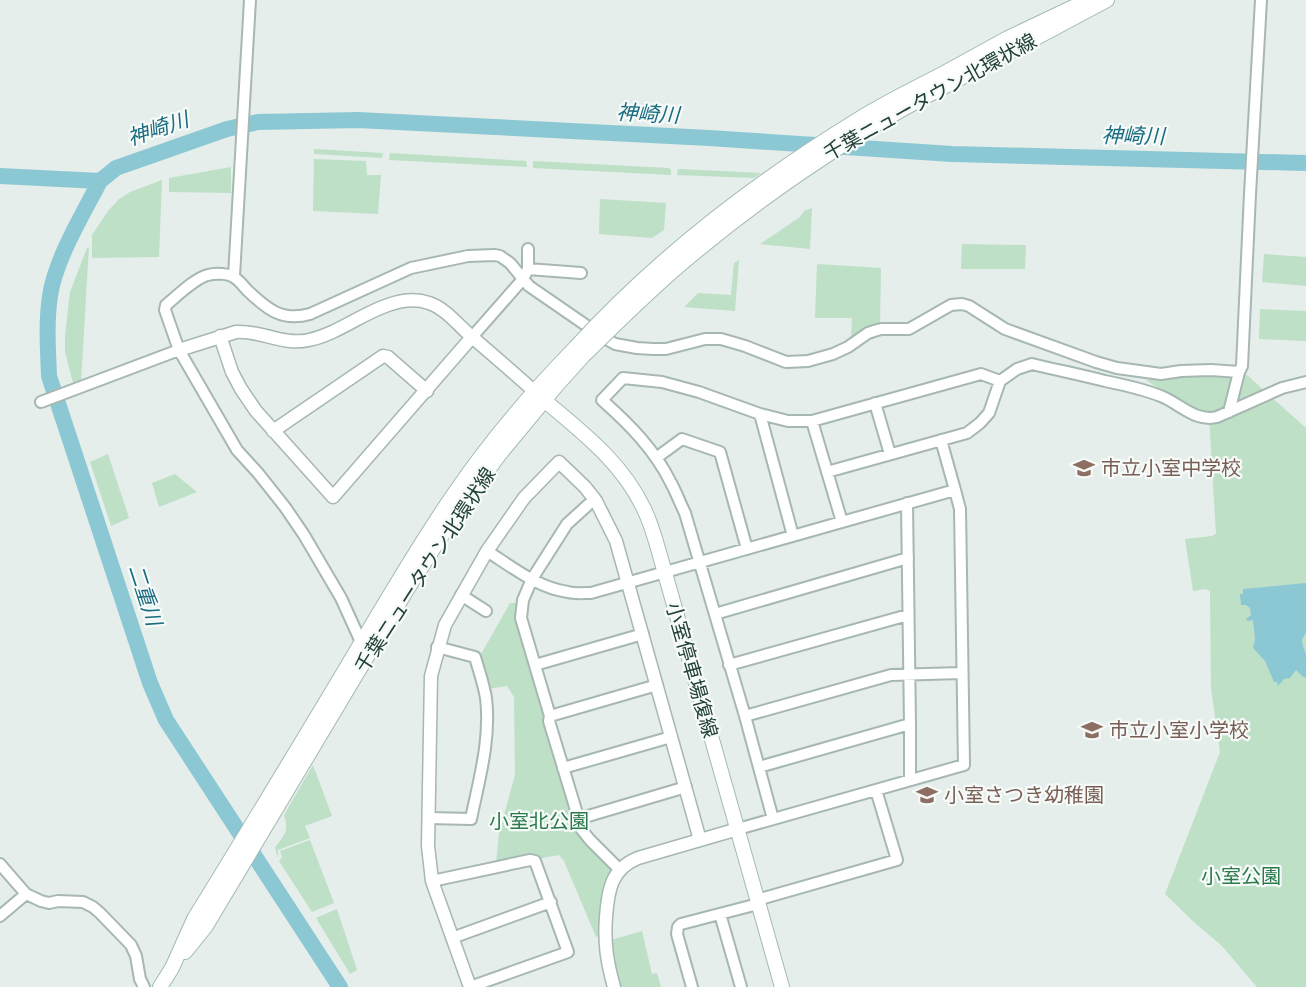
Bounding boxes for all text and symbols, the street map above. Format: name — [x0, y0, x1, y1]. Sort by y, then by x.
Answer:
street label: 千葉ニュータウン北環状線 — [819, 28, 1041, 166]
water label: 神崎川 — [616, 100, 682, 128]
water label: 神崎川 — [124, 107, 194, 151]
water label: 神崎川 — [1101, 123, 1167, 149]
school or university icon: 市立小室中学校 — [1072, 456, 1096, 480]
place label: 市立小室中学校 — [1101, 456, 1241, 480]
street label: 千葉ニュータウン北環状線 — [350, 463, 500, 677]
water label: 二重川 — [124, 561, 167, 631]
street label: 小室停車場復線 — [661, 599, 723, 741]
school or university icon: 市立小室小学校 — [1080, 718, 1104, 742]
place label: 市立小室小学校 — [1109, 718, 1249, 742]
school or university icon: 小室さつき幼稚園 — [915, 783, 939, 807]
place label: 小室さつき幼稚園 — [944, 783, 1104, 807]
park label: 小室北公園 — [489, 809, 589, 833]
park label: 小室公園 — [1201, 864, 1281, 888]

